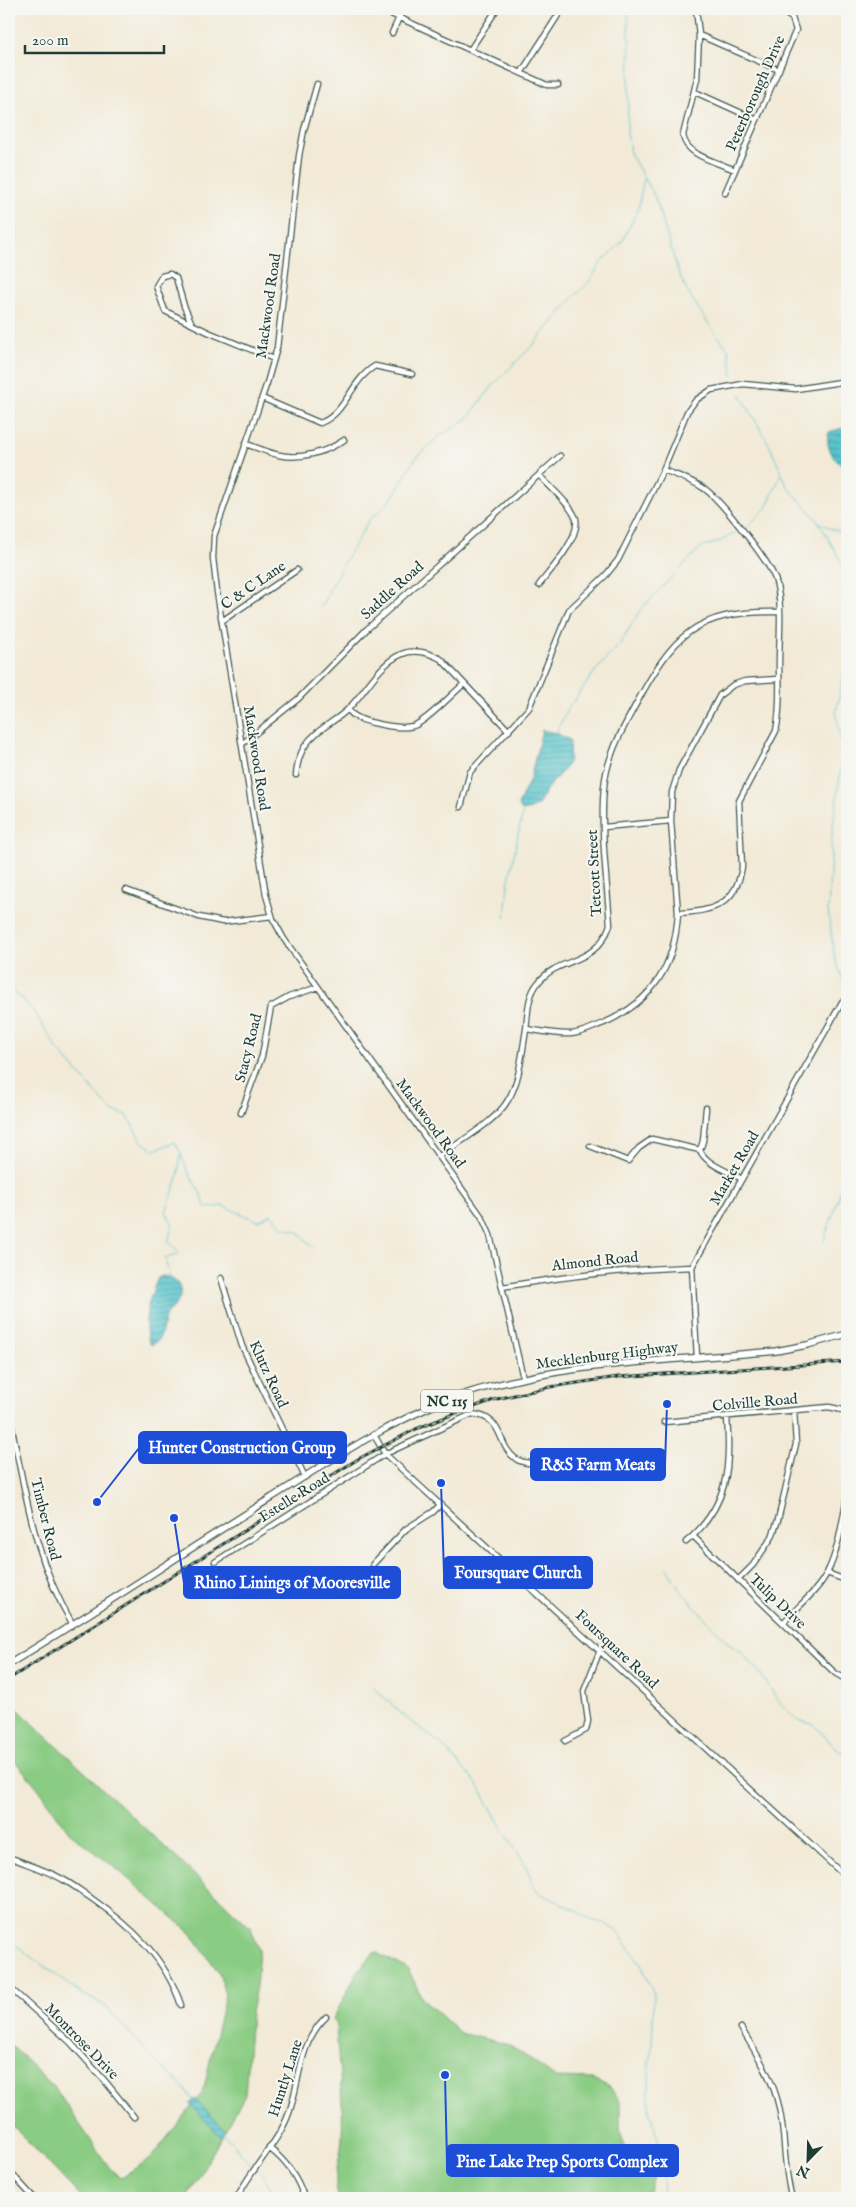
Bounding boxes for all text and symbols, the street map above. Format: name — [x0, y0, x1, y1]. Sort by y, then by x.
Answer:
scale bar — [25, 22, 164, 54]
text: 200 m — [32, 31, 69, 50]
street label: Peterborough Drive — [721, 32, 790, 154]
street label: Mackwood Road — [252, 251, 285, 360]
street label: Saddle Road — [357, 556, 429, 624]
street label: C & C Lane — [217, 557, 290, 614]
street label: Mackwood Road — [239, 704, 274, 813]
street label: Tetcott Street — [583, 829, 606, 917]
street label: Stacy Road — [231, 1011, 266, 1085]
street label: Mackwood Road — [392, 1075, 470, 1173]
street label: Market Road — [705, 1127, 764, 1209]
street label: Almond Road — [550, 1247, 640, 1276]
street label: Mecklenburg Highway — [535, 1337, 680, 1374]
street label: Klutz Road — [245, 1338, 293, 1412]
street label: Colville Road — [712, 1389, 799, 1416]
road number: NC 115 — [421, 1390, 473, 1412]
callout: Hunter Construction Group — [139, 1432, 346, 1463]
text: Hunter Construction Group — [148, 1439, 336, 1459]
callout: R&S Farm Meats — [531, 1449, 665, 1480]
text: R&S Farm Meats — [541, 1456, 656, 1476]
street label: Estelle Road — [255, 1468, 334, 1527]
street label: Timber Road — [26, 1476, 65, 1563]
callout: Foursquare Church — [444, 1557, 592, 1588]
text: Foursquare Church — [454, 1564, 582, 1584]
callout: Rhino Linings of Mooresville — [184, 1567, 400, 1598]
street label: Tulip Drive — [745, 1570, 810, 1633]
text: Rhino Linings of Mooresville — [194, 1574, 391, 1594]
street label: Foursquare Road — [571, 1606, 663, 1694]
street label: Montrose Drive — [40, 1999, 123, 2084]
street label: Huntly Lane — [264, 2037, 307, 2119]
north arrow — [784, 2134, 834, 2184]
callout: Pine Lake Prep Sports Complex — [447, 2145, 678, 2176]
text: Pine Lake Prep Sports Complex — [456, 2153, 668, 2173]
text: N — [794, 2160, 813, 2182]

